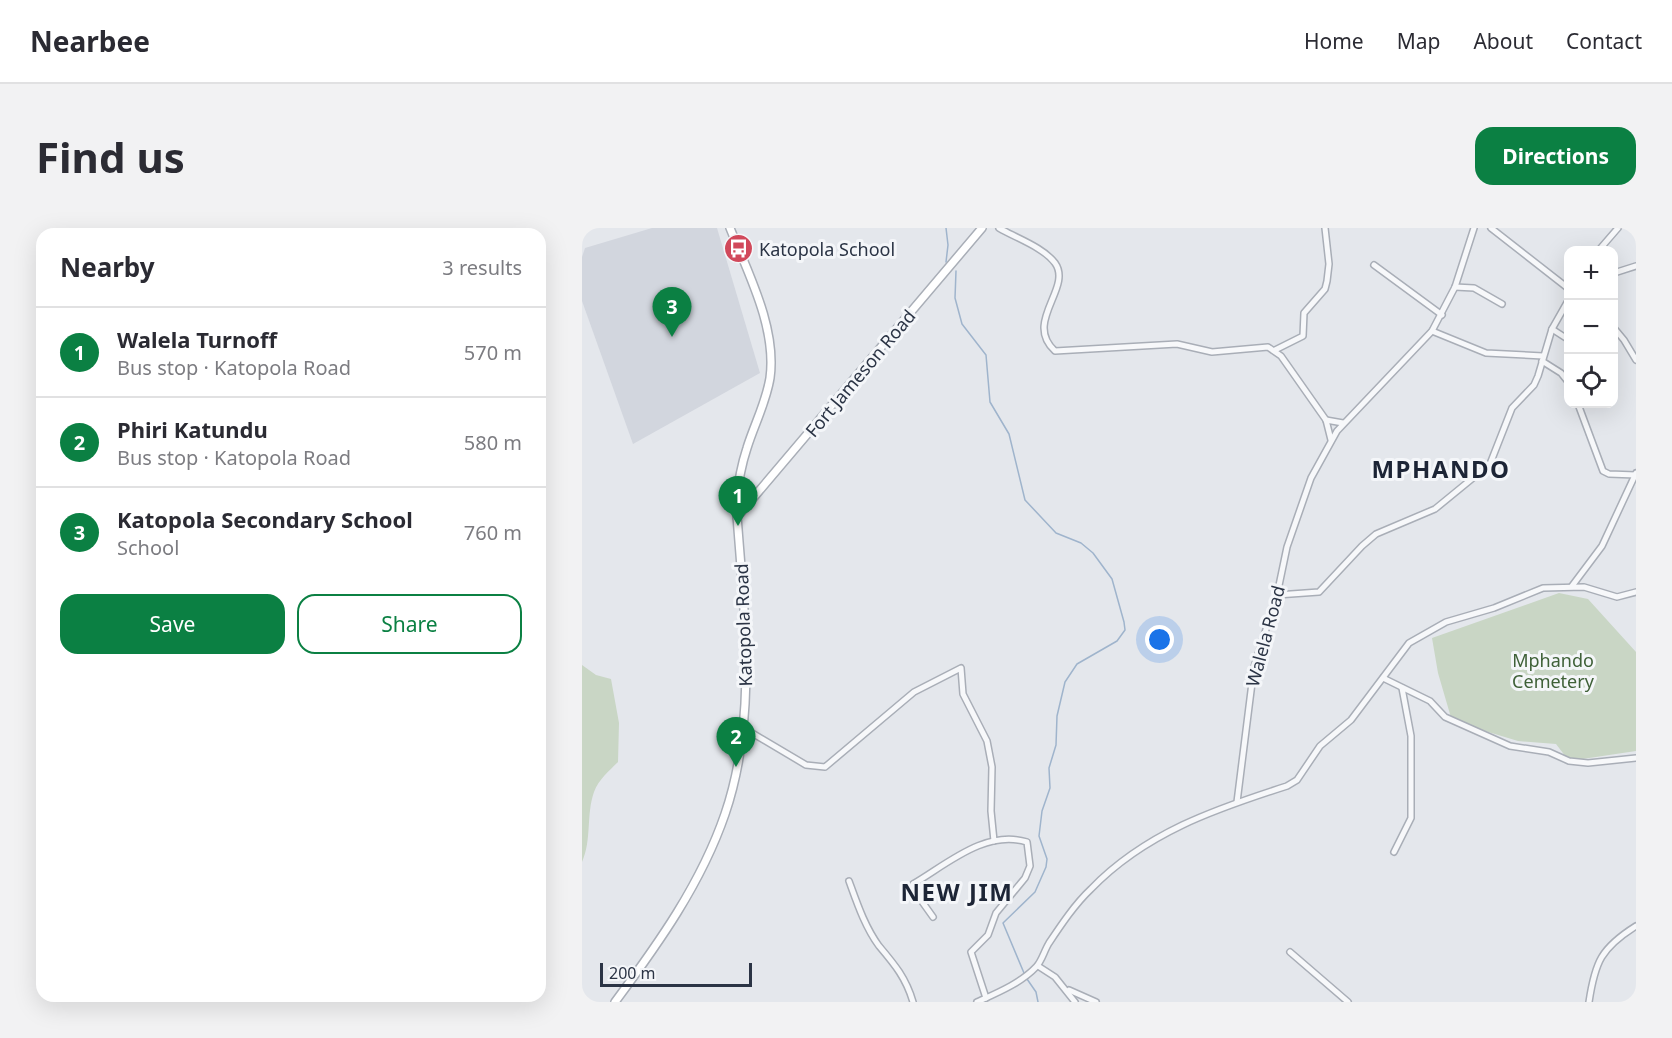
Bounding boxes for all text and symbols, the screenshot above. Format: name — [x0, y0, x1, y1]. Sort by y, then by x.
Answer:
text: Nearbee — [30, 22, 150, 60]
text: Home — [1304, 27, 1364, 55]
text: Map — [1397, 27, 1440, 55]
text: About — [1473, 27, 1533, 55]
text: Contact — [1566, 27, 1642, 55]
button: Directions — [1475, 127, 1636, 185]
text: Find us — [36, 128, 185, 185]
bus stop icon: Katopola School — [722, 233, 754, 265]
place label: Katopola School — [759, 237, 895, 261]
map controls — [1564, 246, 1618, 408]
button: + — [1564, 246, 1618, 300]
text: Nearby — [60, 249, 155, 285]
text: 3 results — [442, 254, 522, 281]
pin: 3 — [652, 288, 692, 337]
button: − — [1564, 300, 1618, 354]
street label: Fort Jameson Road — [800, 304, 920, 442]
text: Walela Turnoff — [117, 324, 277, 354]
text: 1 — [74, 339, 85, 366]
text: 570 m — [464, 339, 522, 366]
text: Bus stop · Katopola Road — [117, 354, 351, 381]
button: locate — [1564, 354, 1618, 408]
text: Phiri Katundu — [117, 414, 268, 444]
text: 2 — [74, 429, 85, 456]
text: 580 m — [464, 429, 522, 456]
text: Bus stop · Katopola Road — [117, 444, 351, 471]
district label: MPHANDO — [1371, 452, 1511, 485]
pin: 1 — [718, 476, 758, 526]
text: Katopola Secondary School — [117, 504, 413, 534]
text: 3 — [74, 519, 85, 546]
text: 760 m — [464, 519, 522, 546]
text: School — [117, 534, 179, 561]
street label: Katopola Road — [729, 563, 757, 687]
street label: Walela Road — [1240, 583, 1290, 689]
button: Save — [60, 594, 285, 654]
button: Share — [297, 594, 522, 654]
your location — [1145, 625, 1174, 654]
park label: Mphando Cemetery — [1512, 648, 1595, 693]
pin: 2 — [716, 718, 756, 767]
district label: NEW JIM — [901, 875, 1013, 908]
scale bar — [600, 960, 752, 988]
text: 200 m — [609, 962, 656, 984]

